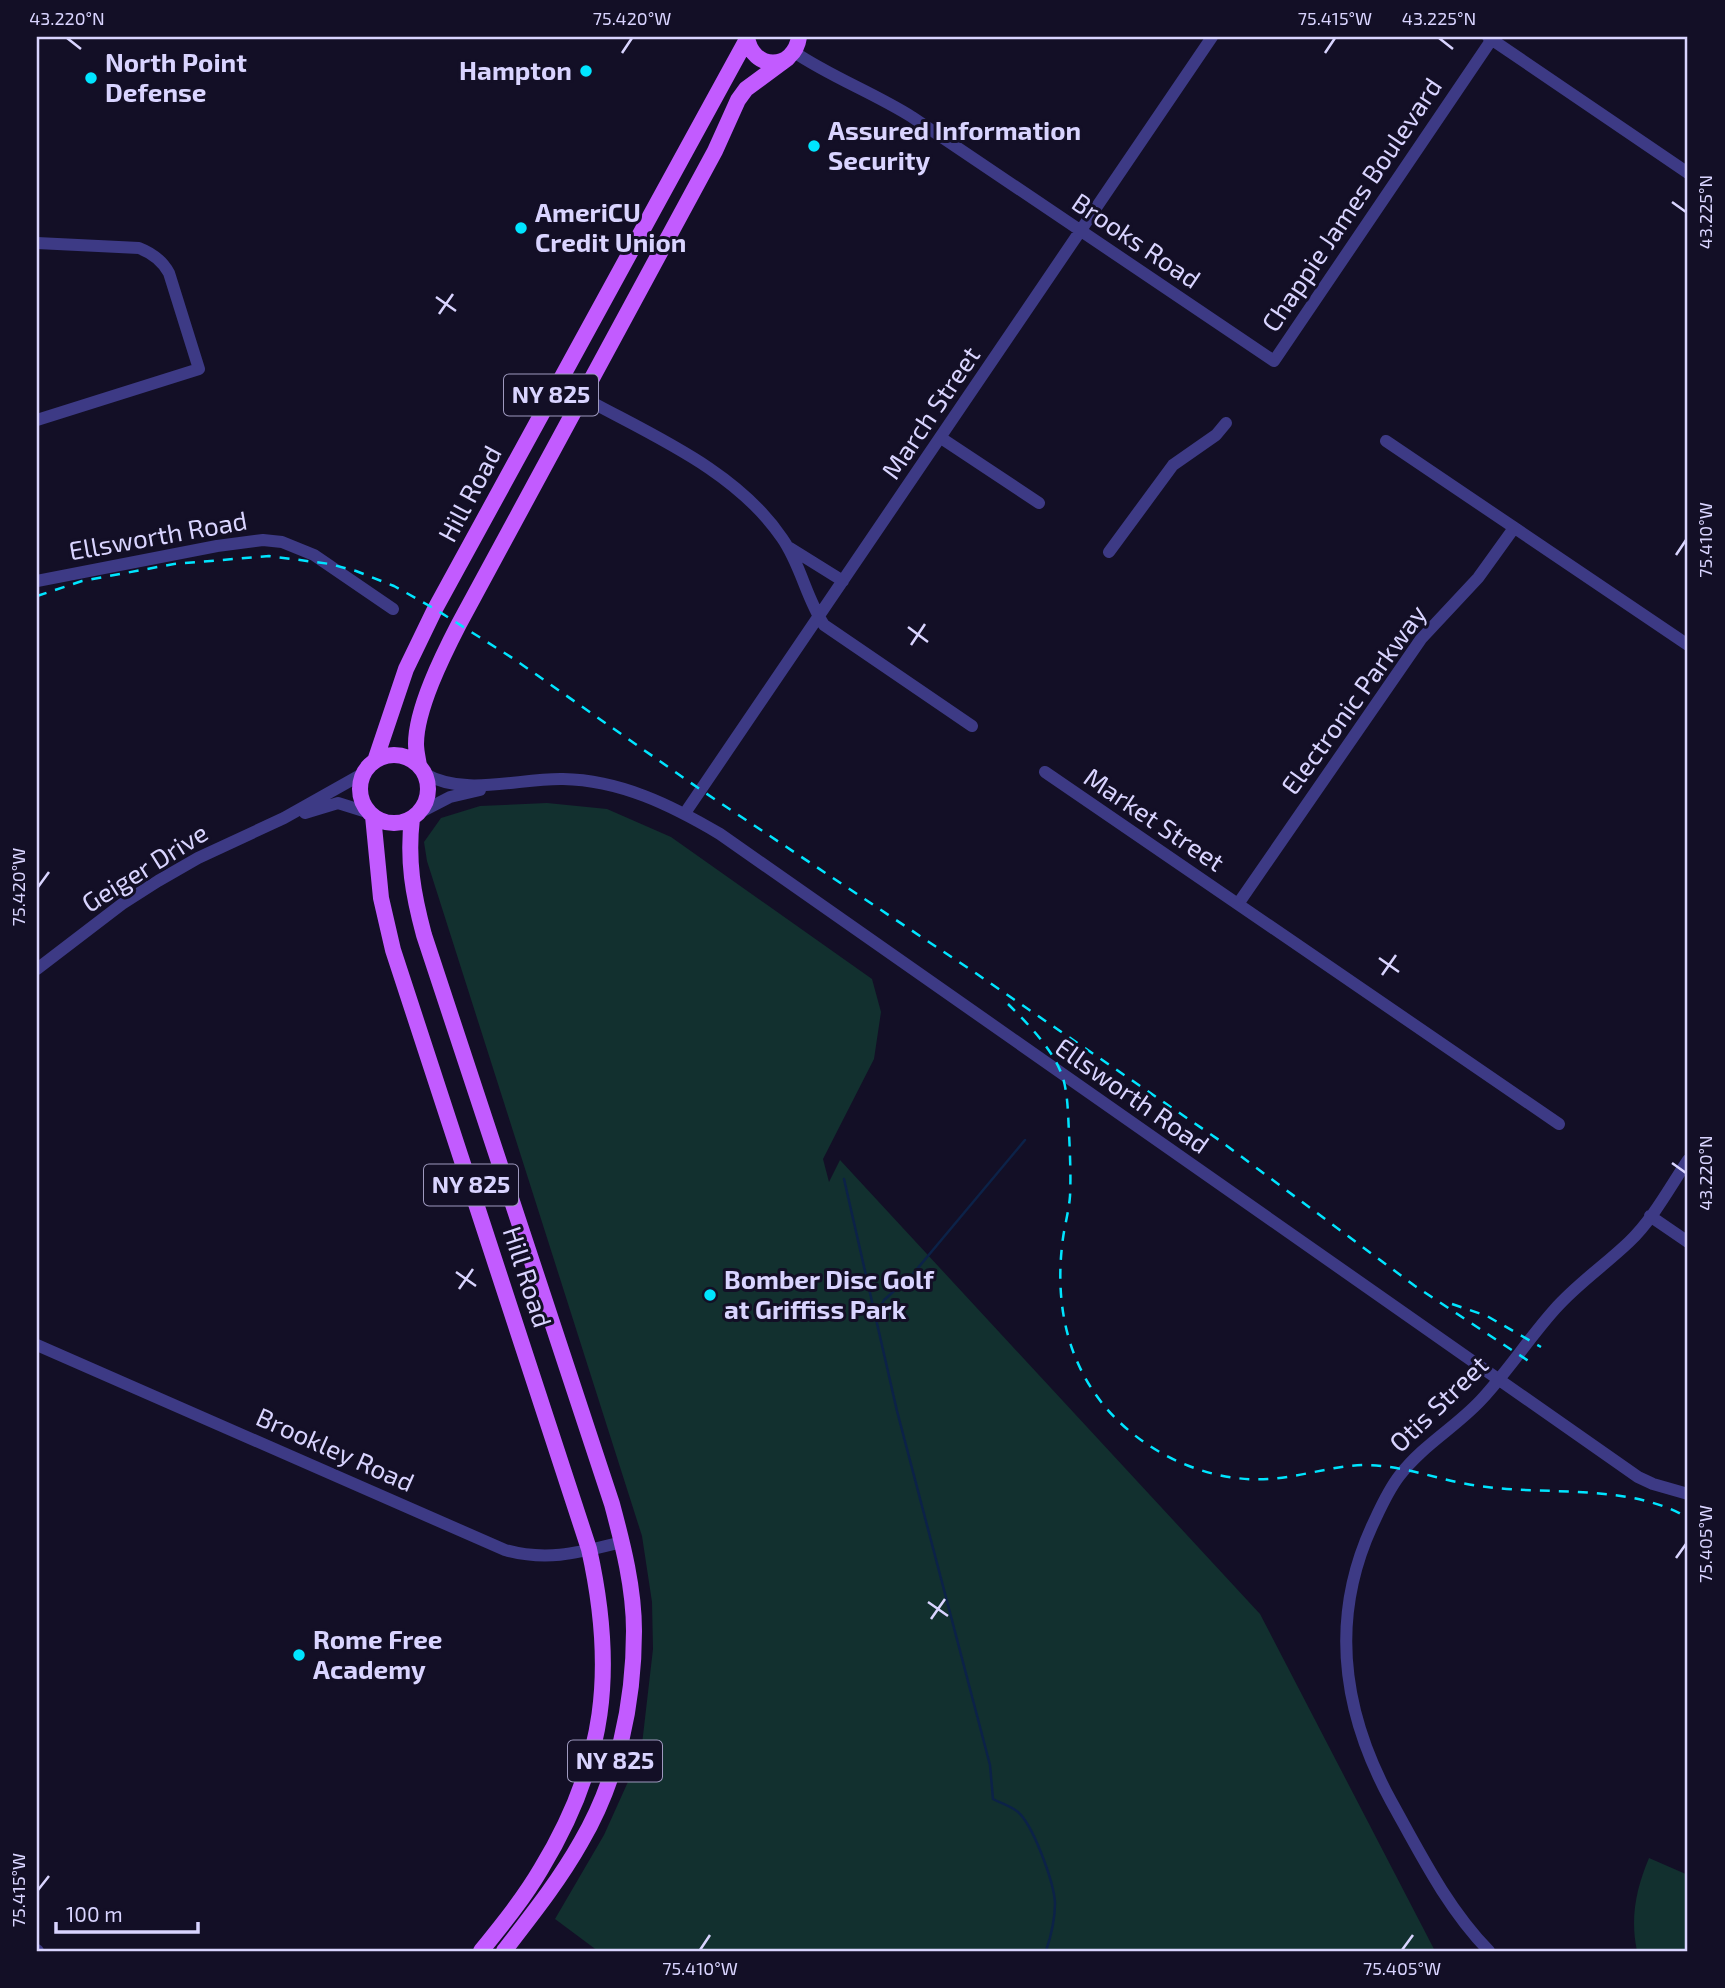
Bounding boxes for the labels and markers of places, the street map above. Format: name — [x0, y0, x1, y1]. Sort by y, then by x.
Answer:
place label: North Point Defense — [105, 46, 247, 107]
place label: Hampton — [459, 54, 572, 85]
marker: Hampton — [578, 63, 594, 79]
marker: North Point Defense — [83, 70, 99, 86]
place label: Assured Information Security — [828, 114, 1081, 176]
marker: Assured Information Security — [806, 138, 822, 154]
place label: AmeriCU Credit Union — [535, 196, 686, 257]
marker: AmeriCU Credit Union — [513, 220, 529, 236]
place label: Bomber Disc Golf at Griffiss Park — [724, 1263, 935, 1324]
marker: Bomber Disc Golf at Griffiss Park — [702, 1287, 718, 1303]
place label: Rome Free Academy — [313, 1623, 443, 1685]
marker: Rome Free Academy — [291, 1647, 307, 1663]

